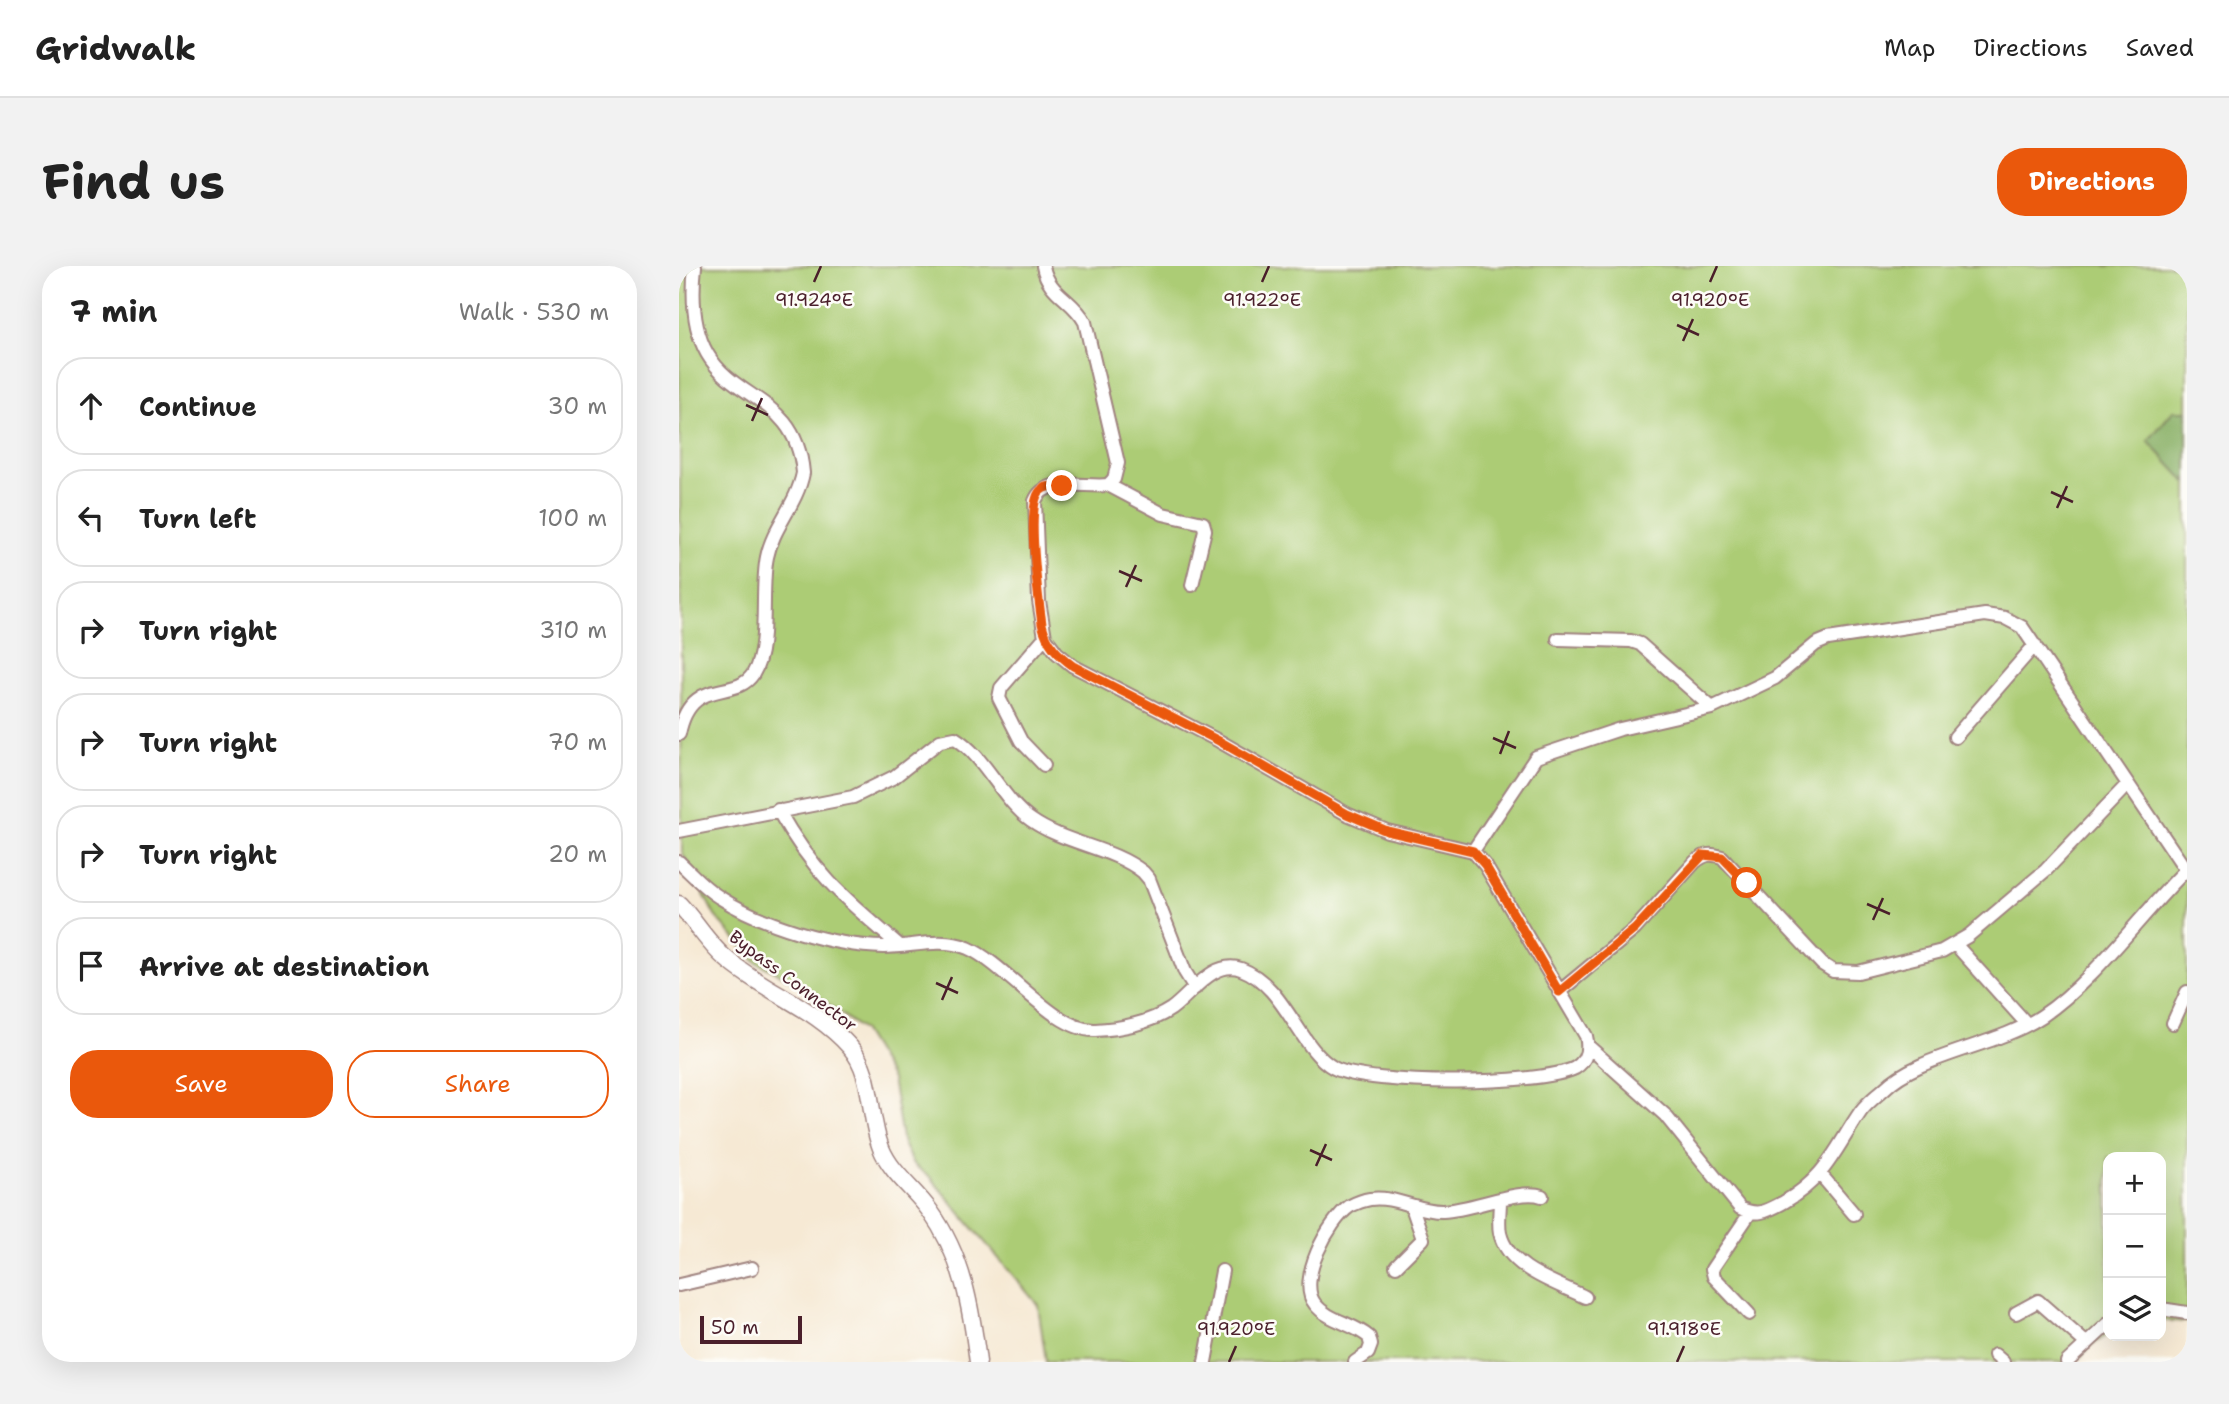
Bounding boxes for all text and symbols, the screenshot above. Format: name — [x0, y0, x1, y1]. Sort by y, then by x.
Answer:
text: Gridwalk — [35, 26, 196, 71]
text: Map — [1884, 32, 1935, 64]
text: Directions — [1973, 32, 2088, 64]
text: Saved — [2126, 32, 2194, 64]
button: Directions — [1997, 148, 2187, 216]
text: Find us — [42, 149, 225, 215]
text: 91.924°E — [775, 288, 853, 312]
text: 91.922°E — [1223, 288, 1301, 312]
text: 91.920°E — [1671, 288, 1749, 312]
text: 7 min — [70, 291, 157, 332]
text: Walk · 530 m — [459, 297, 609, 327]
icon: ahead — [72, 387, 110, 425]
text: Continue — [139, 389, 257, 424]
text: 30 m — [548, 391, 607, 421]
route end — [1046, 470, 1077, 501]
icon: left — [72, 499, 110, 537]
text: Turn left — [139, 501, 256, 536]
text: 100 m — [538, 503, 607, 533]
icon: right — [72, 611, 110, 649]
text: Turn right — [139, 613, 277, 648]
text: 310 m — [539, 615, 607, 645]
icon: right — [72, 723, 110, 761]
text: Turn right — [139, 725, 277, 760]
text: 70 m — [548, 727, 607, 757]
icon: right — [72, 835, 110, 873]
text: Turn right — [139, 837, 277, 872]
text: 20 m — [548, 839, 607, 869]
route start — [1731, 867, 1762, 898]
street label: Bypass Connector — [724, 925, 862, 1037]
icon: arrive — [72, 947, 110, 985]
text: Arrive at destination — [139, 949, 429, 984]
button: Save — [70, 1050, 333, 1118]
button: Share — [347, 1050, 609, 1118]
map controls — [2103, 1152, 2166, 1341]
button: + — [2103, 1152, 2166, 1215]
button: − — [2103, 1215, 2166, 1278]
button: layers — [2103, 1278, 2166, 1341]
scale bar — [700, 1313, 801, 1345]
text: 50 m — [711, 1315, 759, 1340]
text: 91.920°E — [1197, 1317, 1275, 1341]
text: 91.918°E — [1647, 1317, 1721, 1341]

